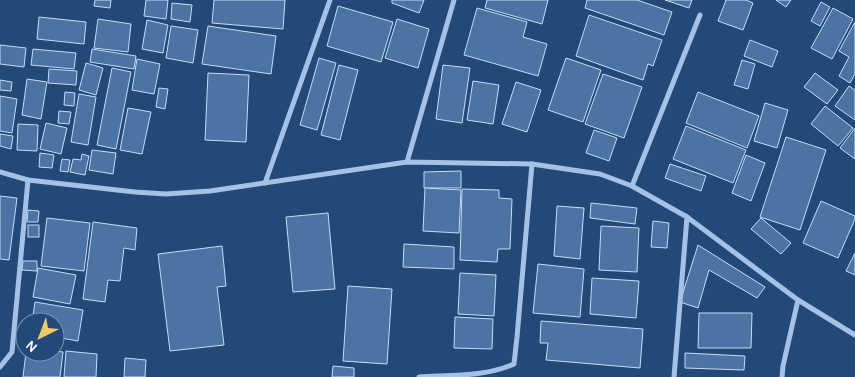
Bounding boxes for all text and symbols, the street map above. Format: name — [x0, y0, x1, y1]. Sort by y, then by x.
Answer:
north arrow — [15, 312, 65, 362]
text: N — [22, 337, 41, 356]

